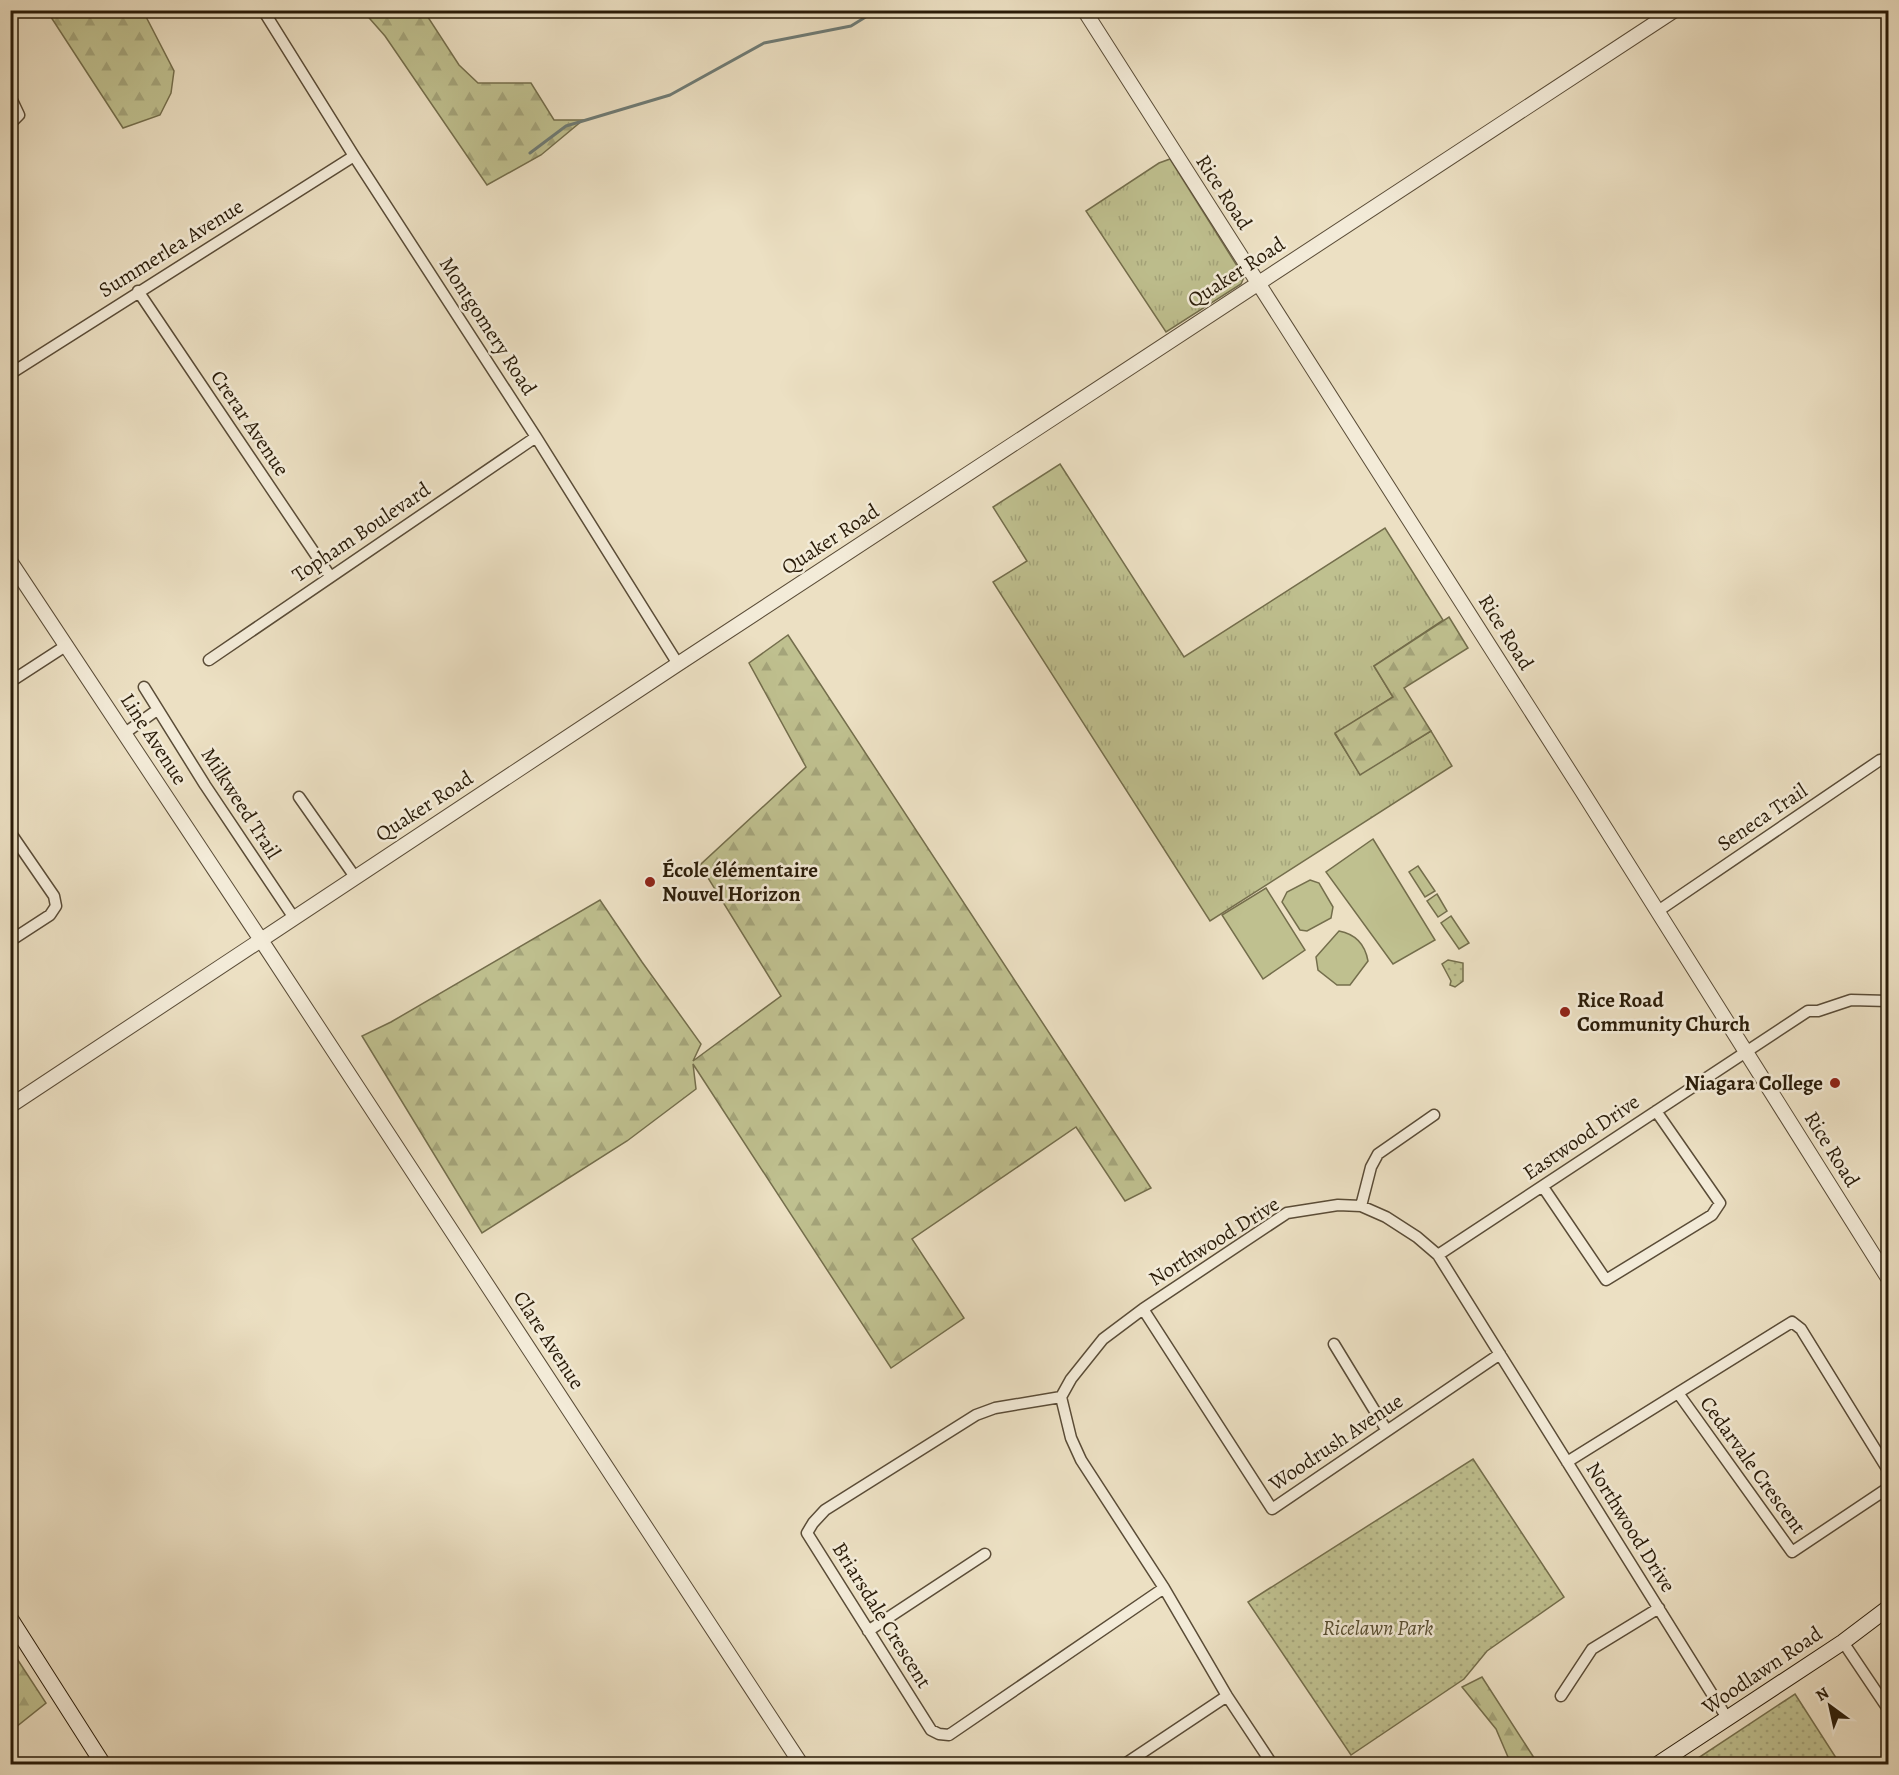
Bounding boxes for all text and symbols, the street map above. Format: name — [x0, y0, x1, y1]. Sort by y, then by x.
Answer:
street label: Rice Road — [1189, 149, 1259, 236]
street label: Summerlea Avenue — [93, 192, 249, 304]
street label: Quaker Road — [1182, 230, 1291, 314]
street label: Montgomery Road — [433, 251, 544, 401]
street label: Crerar Avenue — [204, 364, 296, 482]
street label: Topham Boulevard — [286, 475, 436, 589]
street label: Quaker Road — [776, 497, 885, 581]
street label: Rice Road — [1472, 589, 1541, 676]
street label: Line Avenue — [114, 688, 194, 790]
street label: Milkweed Trail — [195, 742, 287, 864]
street label: Quaker Road — [370, 764, 479, 848]
street label: Seneca Trail — [1711, 777, 1813, 857]
place label: École élémentaire Nouvel Horizon — [662, 856, 818, 908]
marker: École élémentaire Nouvel Horizon — [643, 875, 657, 889]
place label: Rice Road Community Church — [1577, 986, 1750, 1038]
marker: Rice Road Community Church — [1558, 1005, 1572, 1019]
place label: Niagara College — [1684, 1069, 1823, 1097]
marker: Niagara College — [1828, 1076, 1842, 1090]
street label: Eastwood Drive — [1517, 1088, 1645, 1186]
street label: Rice Road — [1798, 1106, 1867, 1193]
street label: Northwood Drive — [1143, 1190, 1285, 1292]
street label: Clare Avenue — [507, 1285, 591, 1395]
street label: Woodrush Avenue — [1263, 1387, 1408, 1498]
street label: Cedarvale Crescent — [1694, 1390, 1813, 1540]
street label: Northwood Drive — [1580, 1456, 1682, 1598]
street label: Briarsdale Crescent — [826, 1537, 938, 1693]
park label: Ricelawn Park — [1323, 1614, 1433, 1642]
street label: Woodlawn Road — [1696, 1619, 1828, 1721]
north arrow — [1800, 1676, 1860, 1736]
text: N — [1811, 1682, 1834, 1707]

